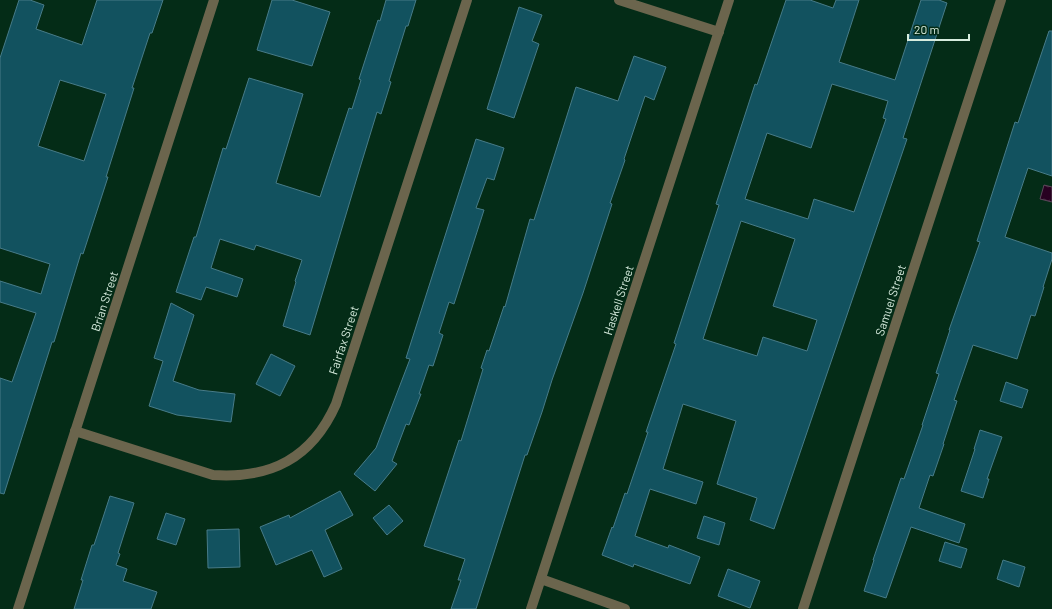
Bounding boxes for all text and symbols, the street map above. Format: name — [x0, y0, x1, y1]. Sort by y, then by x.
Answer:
scale bar — [908, 16, 969, 42]
text: 20 m — [914, 22, 940, 36]
street label: Haskell Street — [600, 263, 636, 337]
street label: Samuel Street — [872, 263, 908, 337]
street label: Brian Street — [88, 269, 120, 333]
street label: Fairfax Street — [325, 304, 361, 376]

